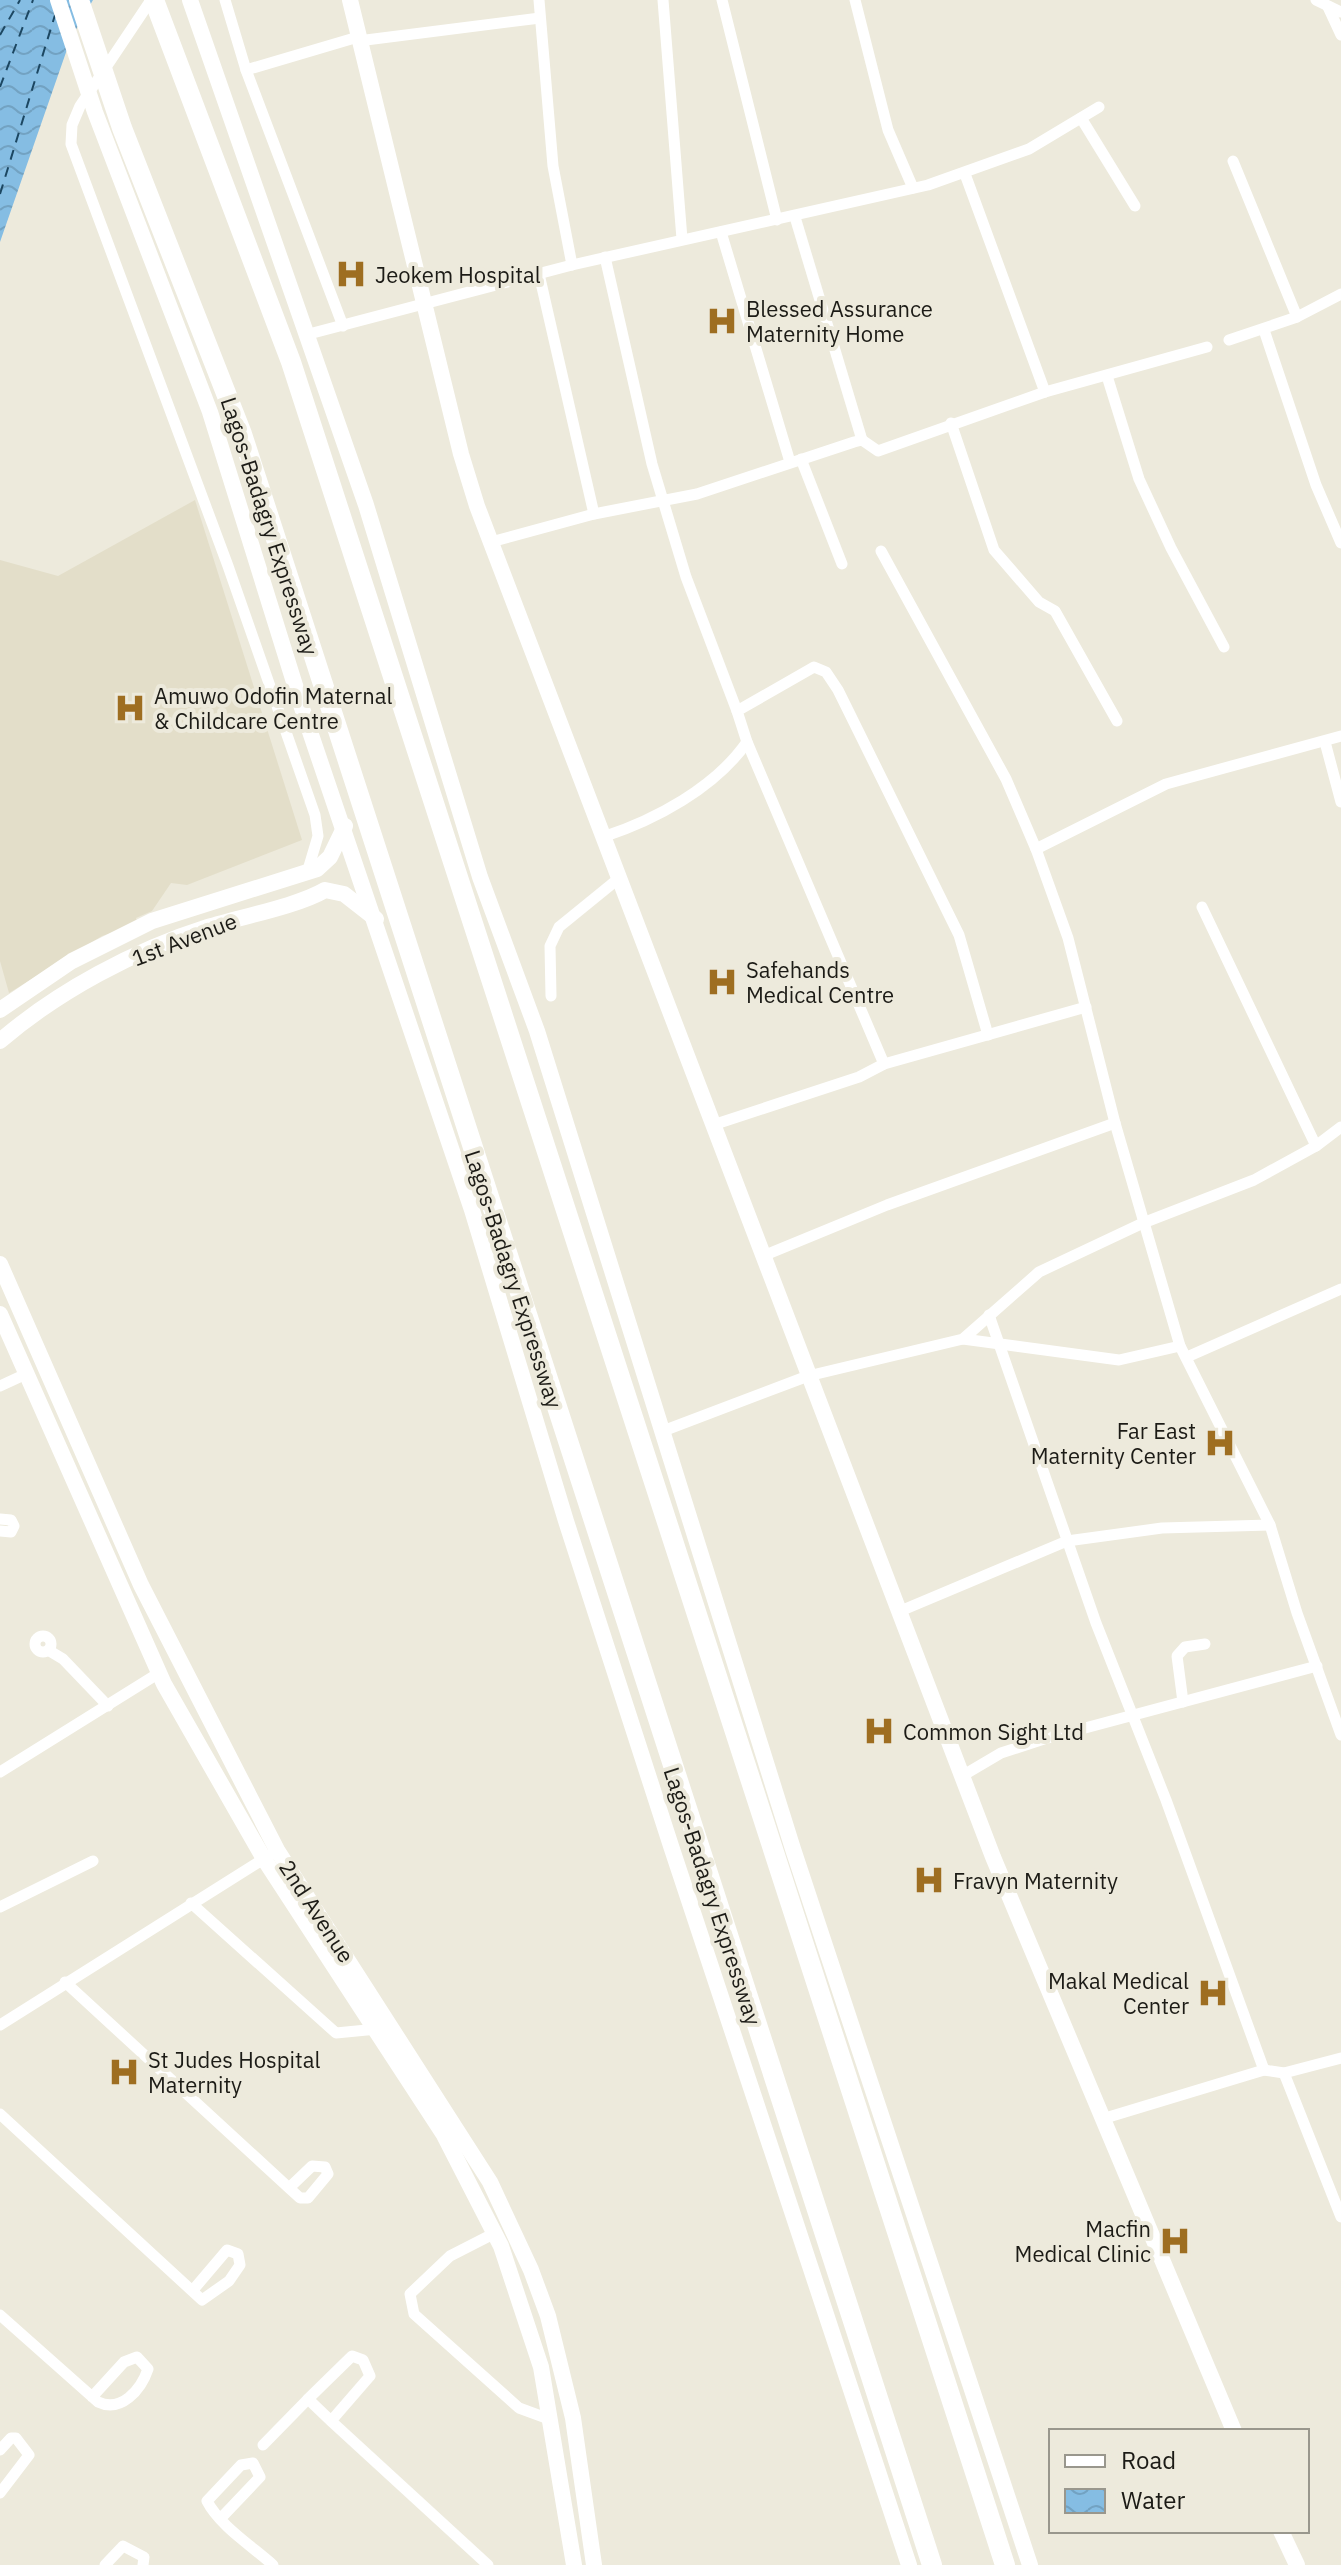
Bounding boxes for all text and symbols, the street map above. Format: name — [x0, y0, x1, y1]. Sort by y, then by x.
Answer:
hospital icon: Jeokem Hospital — [334, 257, 368, 291]
place label: Jeokem Hospital — [375, 260, 541, 289]
place label: Blessed Assurance Maternity Home — [746, 294, 933, 348]
hospital icon: Blessed Assurance Maternity Home — [705, 304, 739, 338]
street label: Lagos-Badagry Expressway — [215, 393, 325, 659]
place label: Amuwo Odofin Maternal & Childcare Centre — [154, 681, 392, 735]
hospital icon: Amuwo Odofin Maternal & Childcare Centre — [113, 691, 147, 725]
street label: 1st Avenue — [127, 906, 241, 972]
place label: Safehands Medical Centre — [746, 955, 894, 1009]
hospital icon: Safehands Medical Centre — [705, 965, 739, 999]
street label: Lagos-Badagry Expressway — [459, 1146, 569, 1412]
place label: Far East Maternity Center — [1031, 1416, 1196, 1470]
hospital icon: Far East Maternity Center — [1203, 1426, 1237, 1460]
hospital icon: Common Sight Ltd — [862, 1714, 896, 1748]
place label: Common Sight Ltd — [903, 1717, 1084, 1746]
street label: Lagos-Badagry Expressway — [658, 1763, 768, 2029]
street label: 2nd Avenue — [273, 1854, 361, 1968]
hospital icon: Fravyn Maternity — [912, 1863, 946, 1897]
place label: Fravyn Maternity — [953, 1866, 1118, 1895]
place label: Makal Medical Center — [1048, 1966, 1189, 2020]
hospital icon: Makal Medical Center — [1196, 1976, 1230, 2010]
place label: St Judes Hospital Maternity — [148, 2045, 320, 2099]
hospital icon: St Judes Hospital Maternity — [107, 2055, 141, 2089]
place label: Macfin Medical Clinic — [1015, 2214, 1151, 2268]
hospital icon: Macfin Medical Clinic — [1158, 2224, 1192, 2258]
legend — [1049, 2429, 1309, 2533]
text: Road — [1121, 2444, 1176, 2476]
text: Water — [1121, 2484, 1185, 2516]

